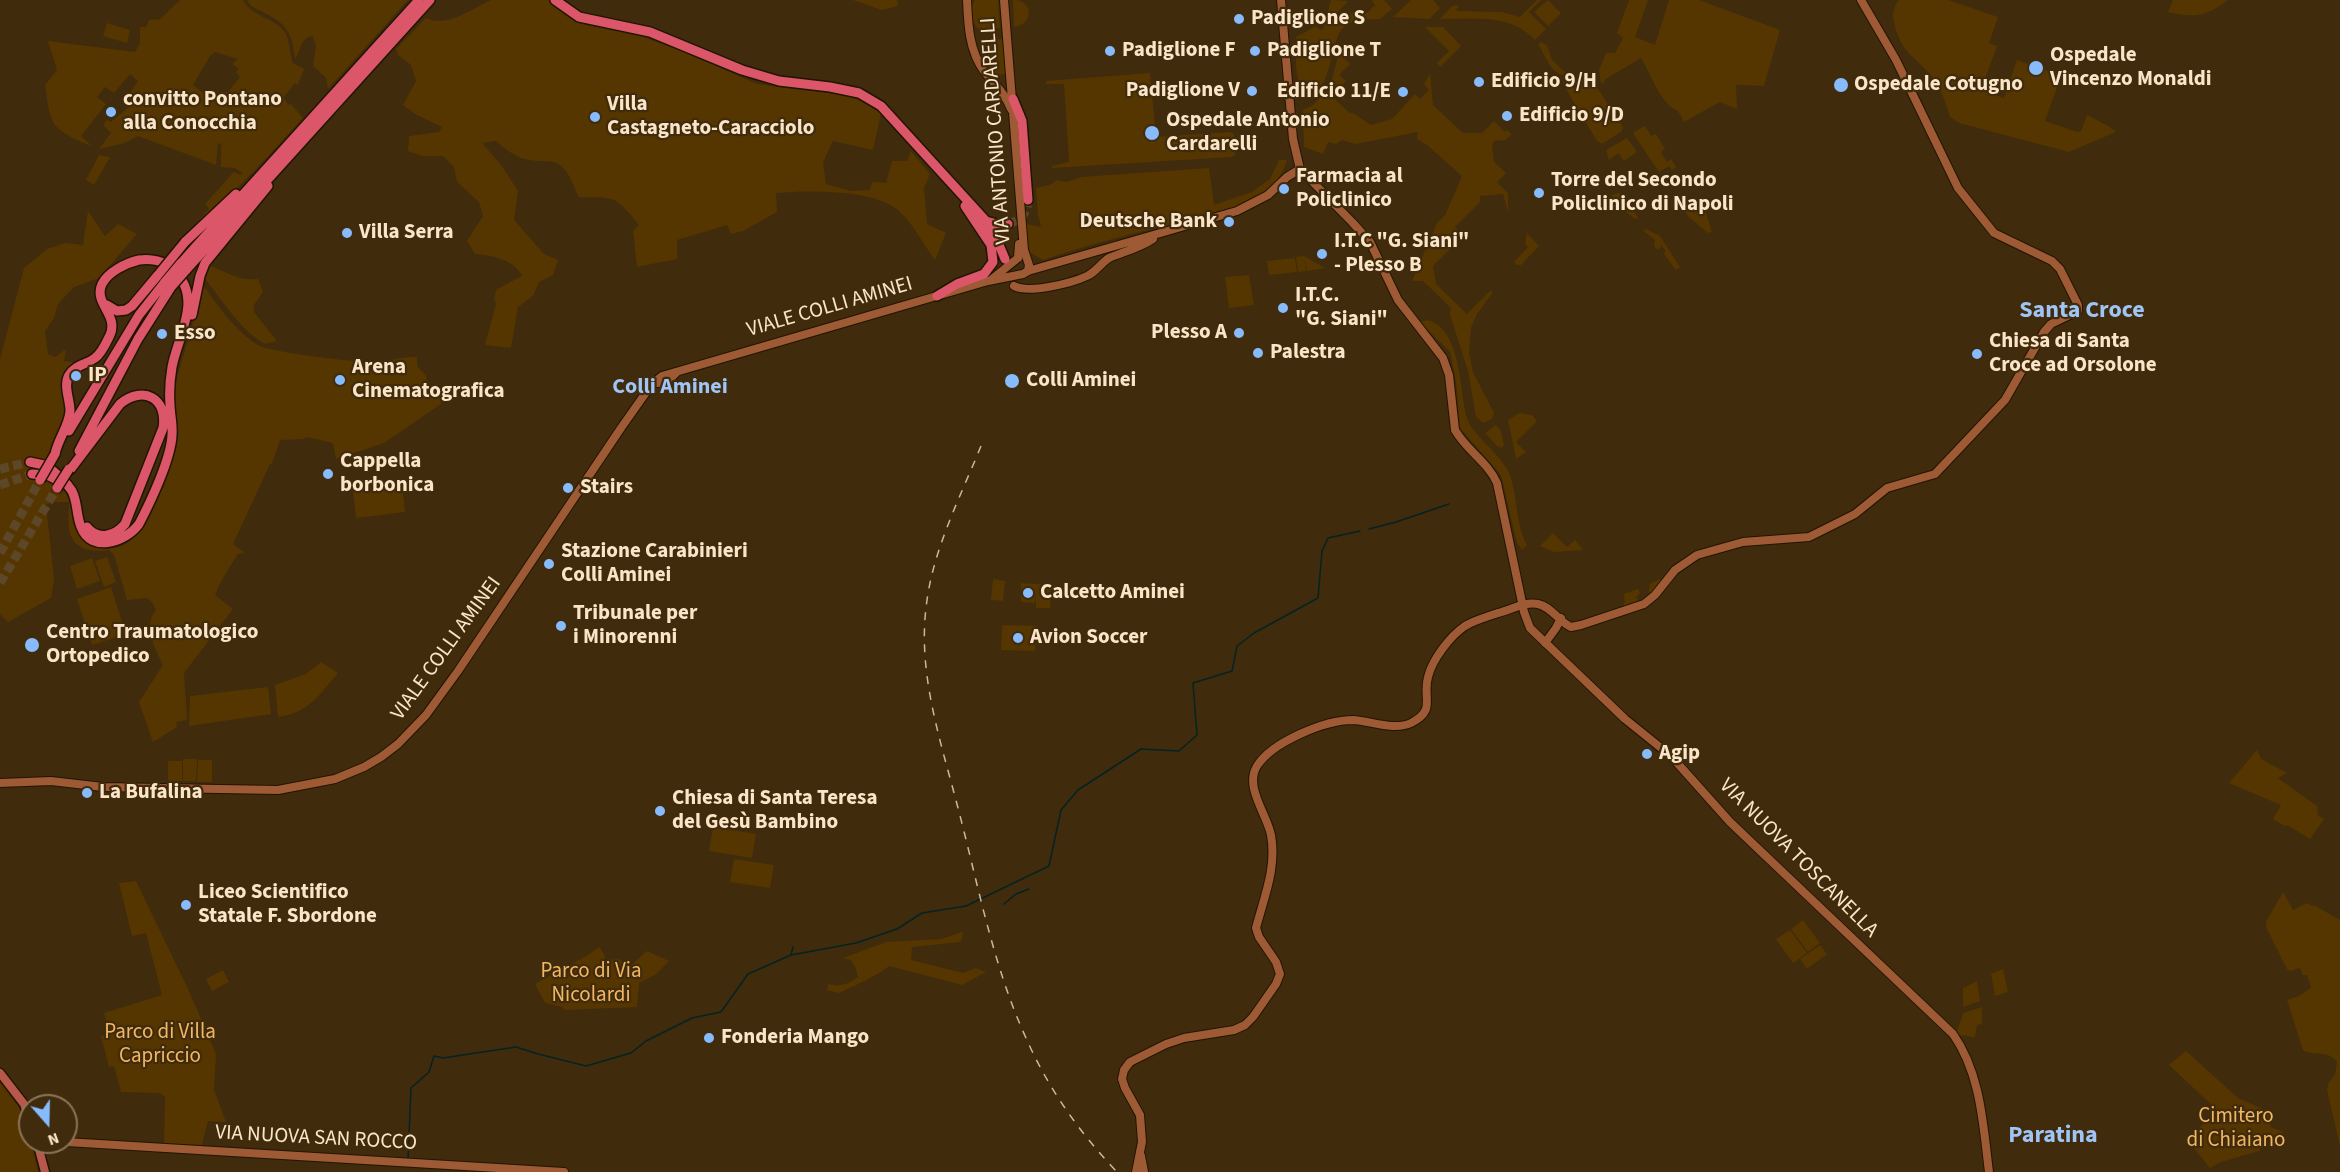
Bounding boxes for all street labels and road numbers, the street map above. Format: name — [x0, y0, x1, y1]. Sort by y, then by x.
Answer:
street label: VIA ANTONIO CARDARELLI — [977, 17, 1017, 245]
street label: VIALE COLLI AMINEI — [744, 272, 916, 344]
street label: VIALE COLLI AMINEI — [387, 572, 507, 726]
street label: VIA NUOVA TOSCANELLA — [1713, 774, 1883, 944]
street label: VIA NUOVA SAN ROCCO — [214, 1121, 418, 1157]

